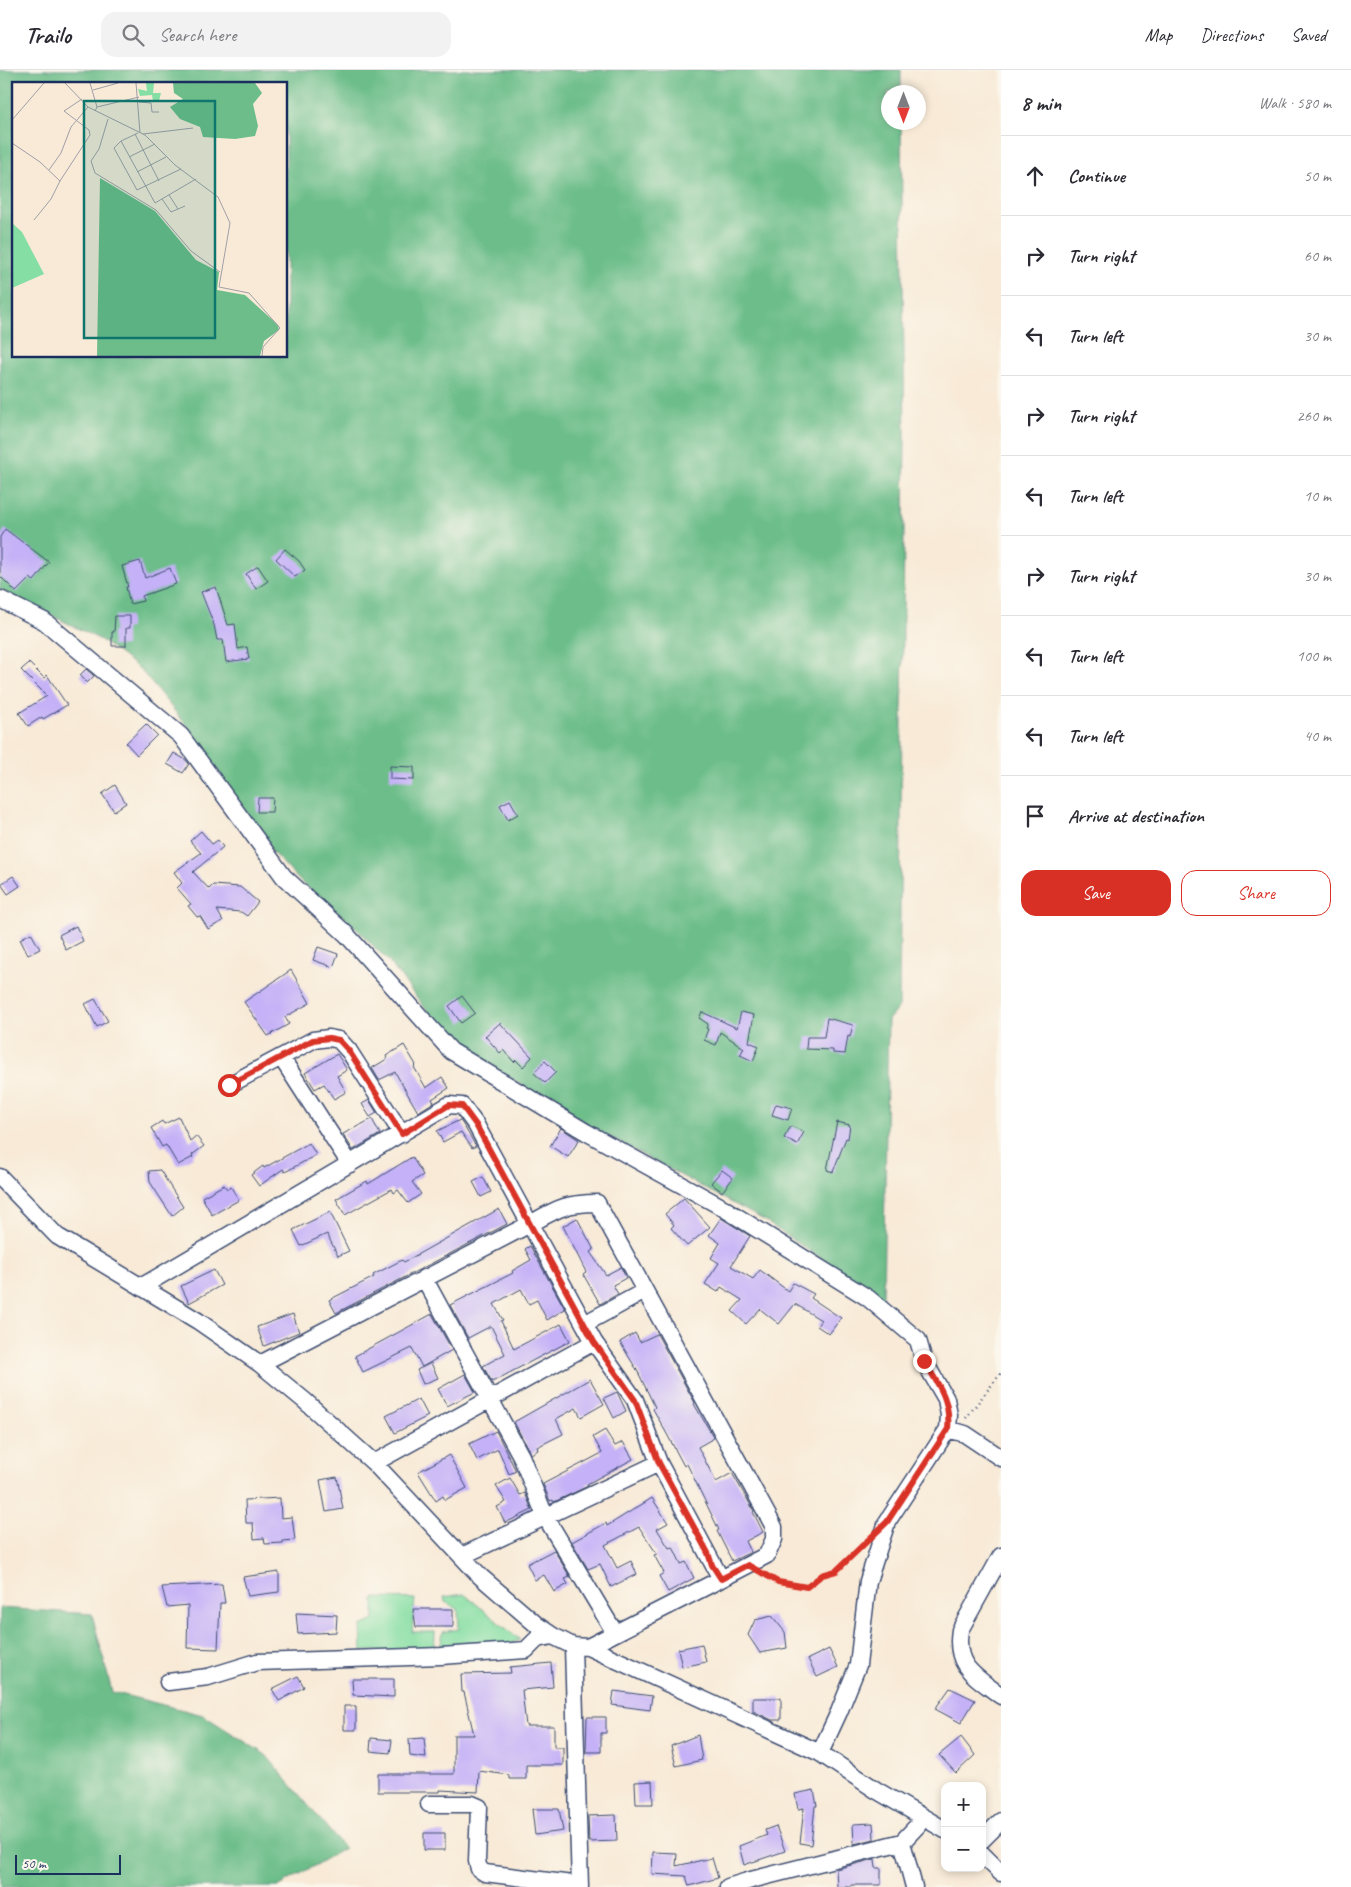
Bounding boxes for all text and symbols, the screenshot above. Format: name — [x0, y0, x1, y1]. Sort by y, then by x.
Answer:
search box — [101, 12, 451, 57]
text: Trailo — [25, 20, 71, 50]
icon: search — [119, 21, 147, 49]
text: Search here — [159, 23, 236, 47]
text: Map — [1145, 24, 1172, 46]
text: Directions — [1200, 24, 1263, 46]
text: Saved — [1291, 24, 1326, 46]
inset map — [12, 82, 288, 358]
north arrow — [881, 85, 926, 130]
text: 8 min — [1021, 90, 1061, 116]
text: Walk · 580 m — [1259, 93, 1331, 113]
icon: ahead — [1021, 162, 1049, 190]
text: Continue — [1068, 164, 1125, 188]
text: 50 m — [1304, 166, 1331, 186]
icon: right — [1021, 242, 1049, 270]
text: Turn right — [1068, 244, 1135, 268]
text: 60 m — [1304, 246, 1331, 266]
icon: left — [1021, 322, 1049, 350]
text: Turn left — [1068, 324, 1123, 348]
text: 30 m — [1304, 326, 1331, 346]
icon: right — [1021, 402, 1049, 430]
text: Turn right — [1068, 404, 1135, 428]
text: 260 m — [1297, 406, 1331, 426]
icon: left — [1021, 482, 1049, 510]
text: Turn left — [1068, 484, 1123, 508]
text: 10 m — [1304, 486, 1331, 506]
icon: right — [1021, 562, 1049, 590]
text: Turn right — [1068, 564, 1135, 588]
text: 30 m — [1304, 566, 1331, 586]
icon: left — [1021, 642, 1049, 670]
text: Turn left — [1068, 644, 1123, 668]
text: 100 m — [1297, 646, 1331, 666]
icon: left — [1021, 722, 1049, 750]
text: Turn left — [1068, 724, 1123, 748]
text: 40 m — [1304, 726, 1331, 746]
icon: arrive — [1021, 802, 1049, 830]
text: Arrive at destination — [1068, 804, 1204, 828]
button: Save — [1021, 870, 1171, 916]
button: Share — [1181, 870, 1331, 916]
route start — [218, 1074, 241, 1097]
route end — [913, 1350, 936, 1373]
map controls — [941, 1782, 986, 1872]
button: + — [941, 1782, 986, 1827]
button: − — [941, 1827, 986, 1872]
scale bar — [15, 1852, 121, 1875]
text: 50 m — [22, 1855, 46, 1872]

